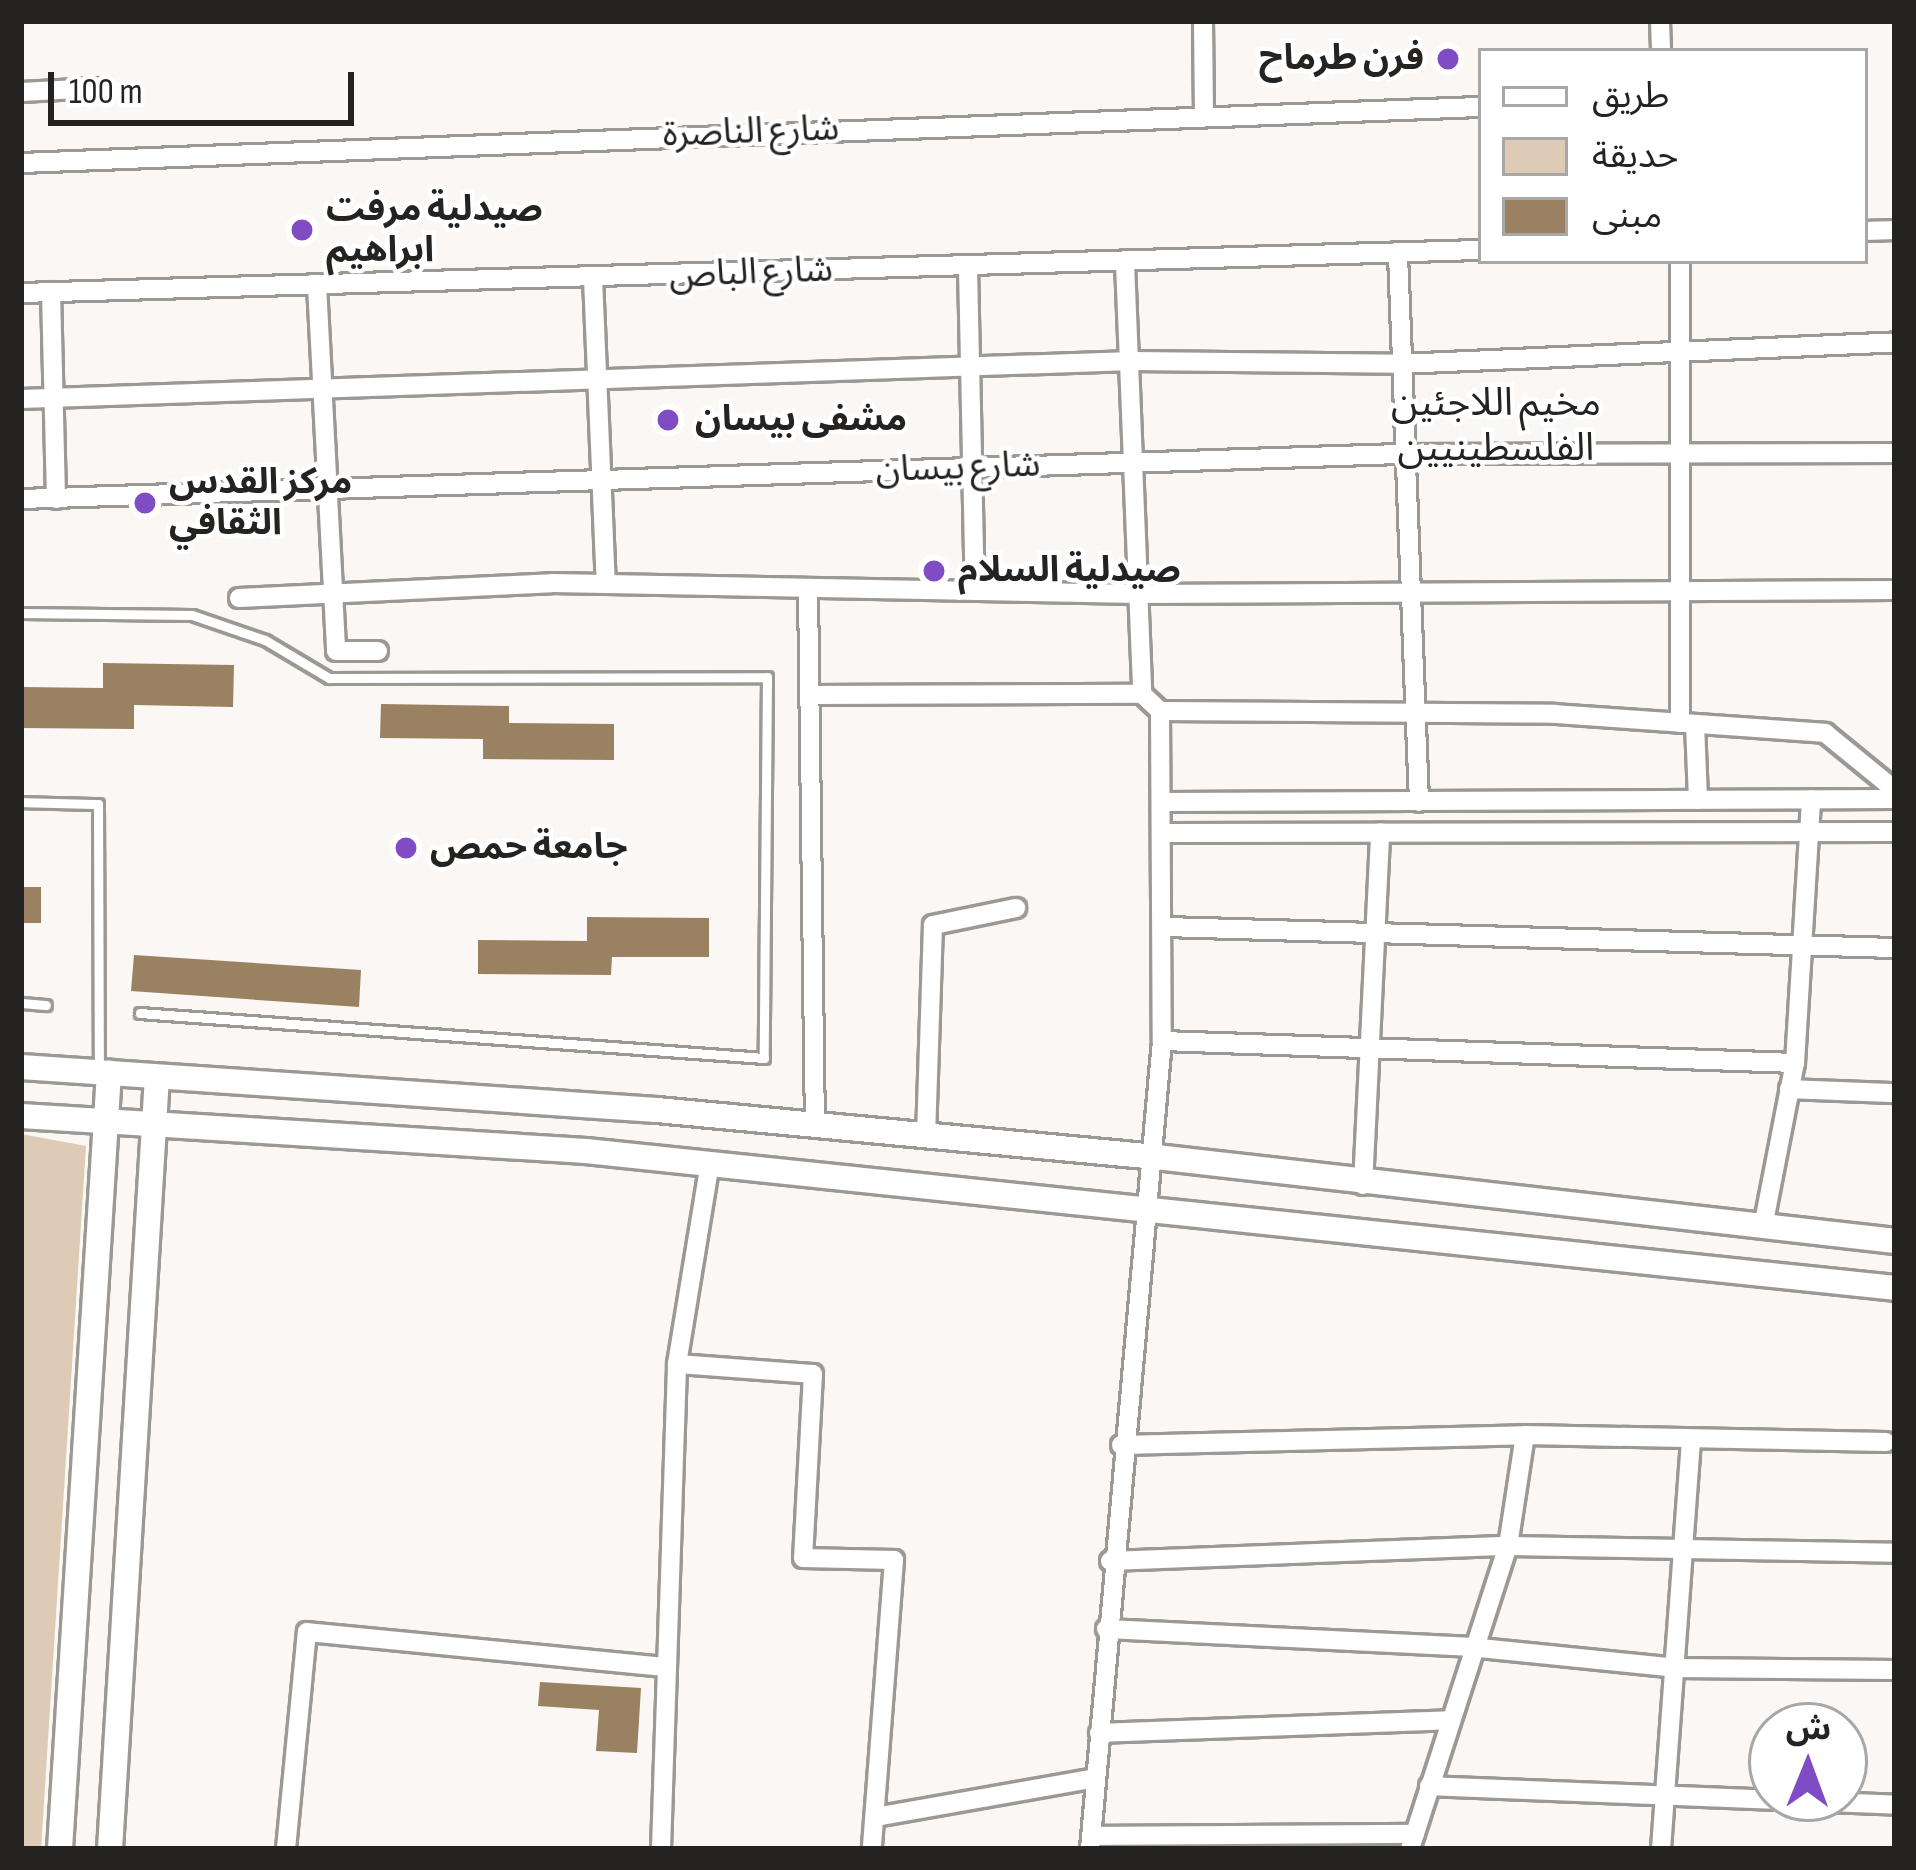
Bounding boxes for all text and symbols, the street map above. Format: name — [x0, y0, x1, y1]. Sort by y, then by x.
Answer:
place label: فرن طرماح — [1259, 37, 1424, 81]
marker: فرن طرماح — [1435, 46, 1461, 72]
scale bar — [54, 48, 360, 122]
legend — [1478, 48, 1868, 264]
text: 100 m — [69, 71, 143, 114]
text: طريق — [1592, 75, 1669, 118]
street label: شارع الناصرة — [662, 107, 840, 157]
text: حديقة — [1592, 135, 1678, 178]
place label: صيدلية مرفت ابراهيم — [326, 187, 543, 272]
text: مبنى — [1592, 195, 1662, 238]
marker: صيدلية مرفت ابراهيم — [289, 217, 315, 243]
street label: شارع الباص — [668, 249, 834, 297]
district label: مخيم اللاجئين الفلسطينيين — [1391, 382, 1601, 473]
place label: مشفى بيسان — [695, 398, 907, 442]
marker: مشفى بيسان — [652, 404, 684, 436]
street label: شارع بيسان — [875, 444, 1041, 492]
place label: مركز القدس الثقافي — [169, 460, 352, 545]
marker: مركز القدس الثقافي — [132, 490, 158, 516]
place label: صيدلية السلام — [958, 549, 1181, 593]
marker: صيدلية السلام — [921, 558, 947, 584]
place label: جامعة حمص — [430, 826, 628, 870]
marker: جامعة حمص — [393, 835, 419, 861]
north arrow — [1748, 1702, 1868, 1822]
text: ش — [1786, 1709, 1832, 1749]

